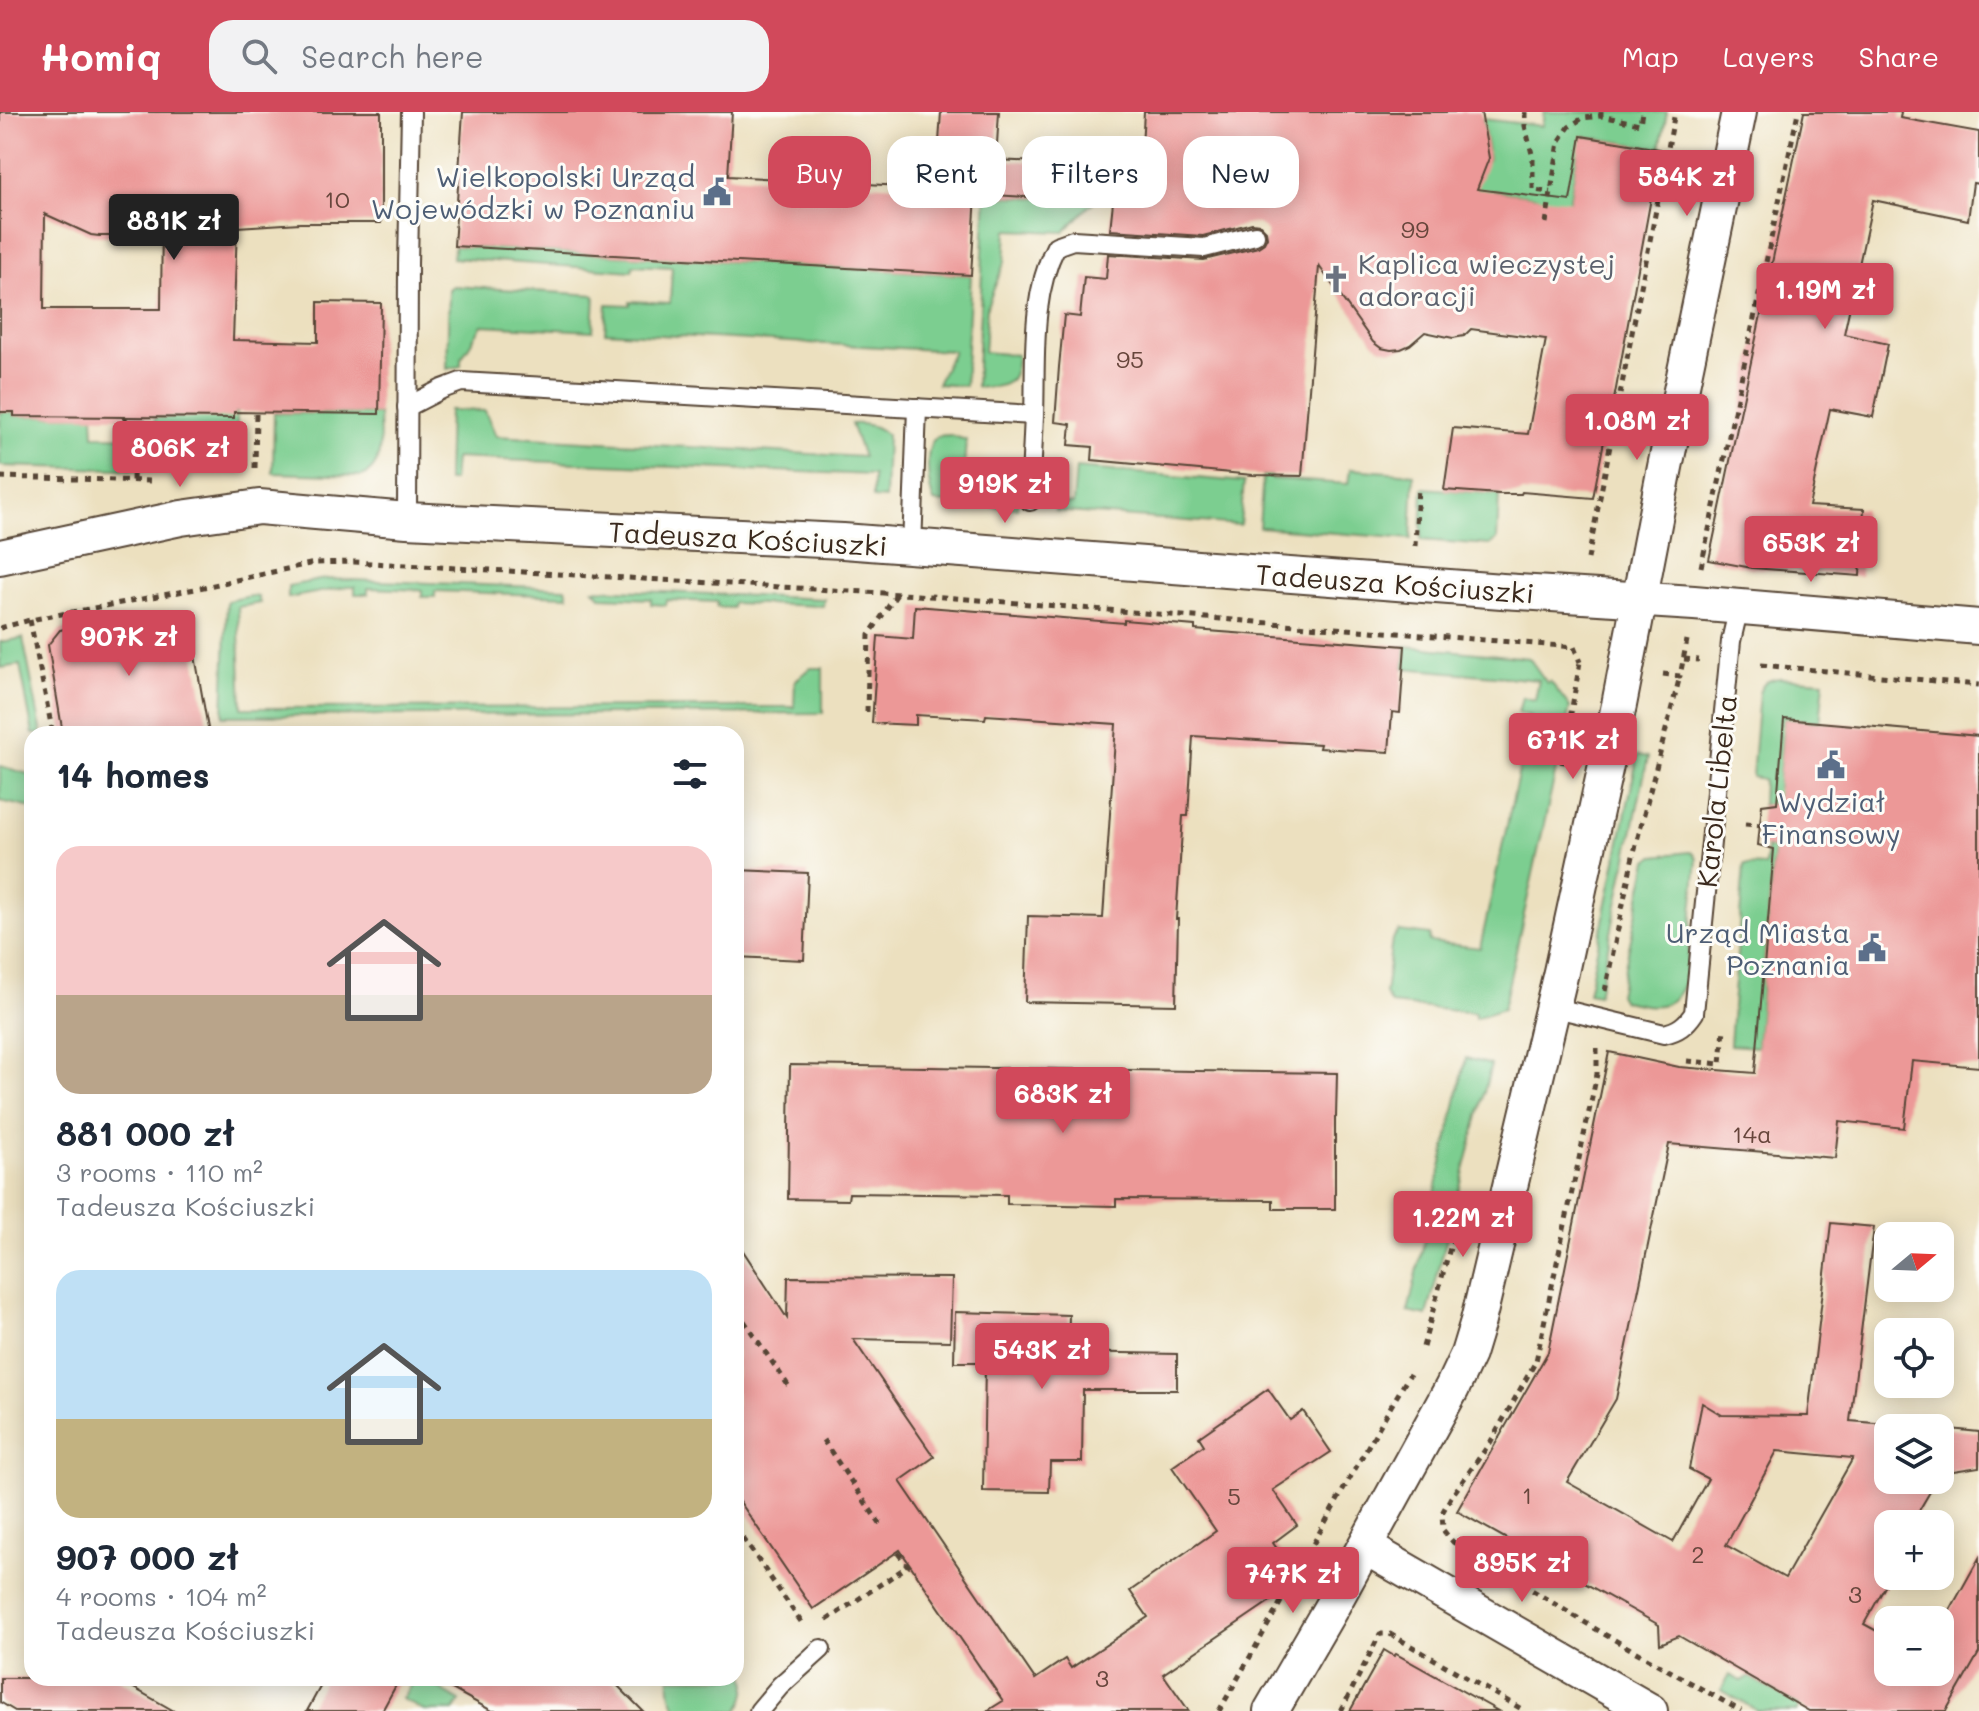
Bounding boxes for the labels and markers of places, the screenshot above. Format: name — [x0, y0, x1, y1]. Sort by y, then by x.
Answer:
pin: 584K zł — [1613, 150, 1761, 218]
place label: Wielkopolski Urząd Wojewódzki w Poznaniu — [371, 158, 695, 226]
public building icon: Wielkopolski Urząd Wojewódzki w Poznaniu — [702, 177, 732, 207]
pin: 881K zł — [100, 194, 248, 262]
place label: Kaplica wieczystej adoracji — [1358, 245, 1615, 313]
pin: 1.19M zł — [1742, 263, 1908, 331]
church icon: Kaplica wieczystej adoracji — [1321, 264, 1351, 294]
pin: 1.08M zł — [1554, 394, 1720, 462]
pin: 806K zł — [106, 421, 254, 489]
pin: 919K zł — [931, 457, 1079, 525]
pin: 653K zł — [1737, 516, 1885, 584]
pin: 907K zł — [55, 610, 203, 678]
pin: 671K zł — [1499, 713, 1647, 781]
public building icon: Wydział Finansowy — [1816, 750, 1846, 780]
place label: Wydział Finansowy — [1761, 783, 1901, 851]
place label: Urząd Miasta Poznania — [1666, 914, 1850, 982]
public building icon: Urząd Miasta Poznania — [1857, 933, 1887, 963]
pin: 683K zł — [989, 1067, 1137, 1135]
pin: 1.22M zł — [1380, 1191, 1546, 1259]
pin: 543K zł — [968, 1323, 1116, 1391]
pin: 895K zł — [1448, 1536, 1596, 1604]
pin: 747K zł — [1219, 1547, 1367, 1615]

